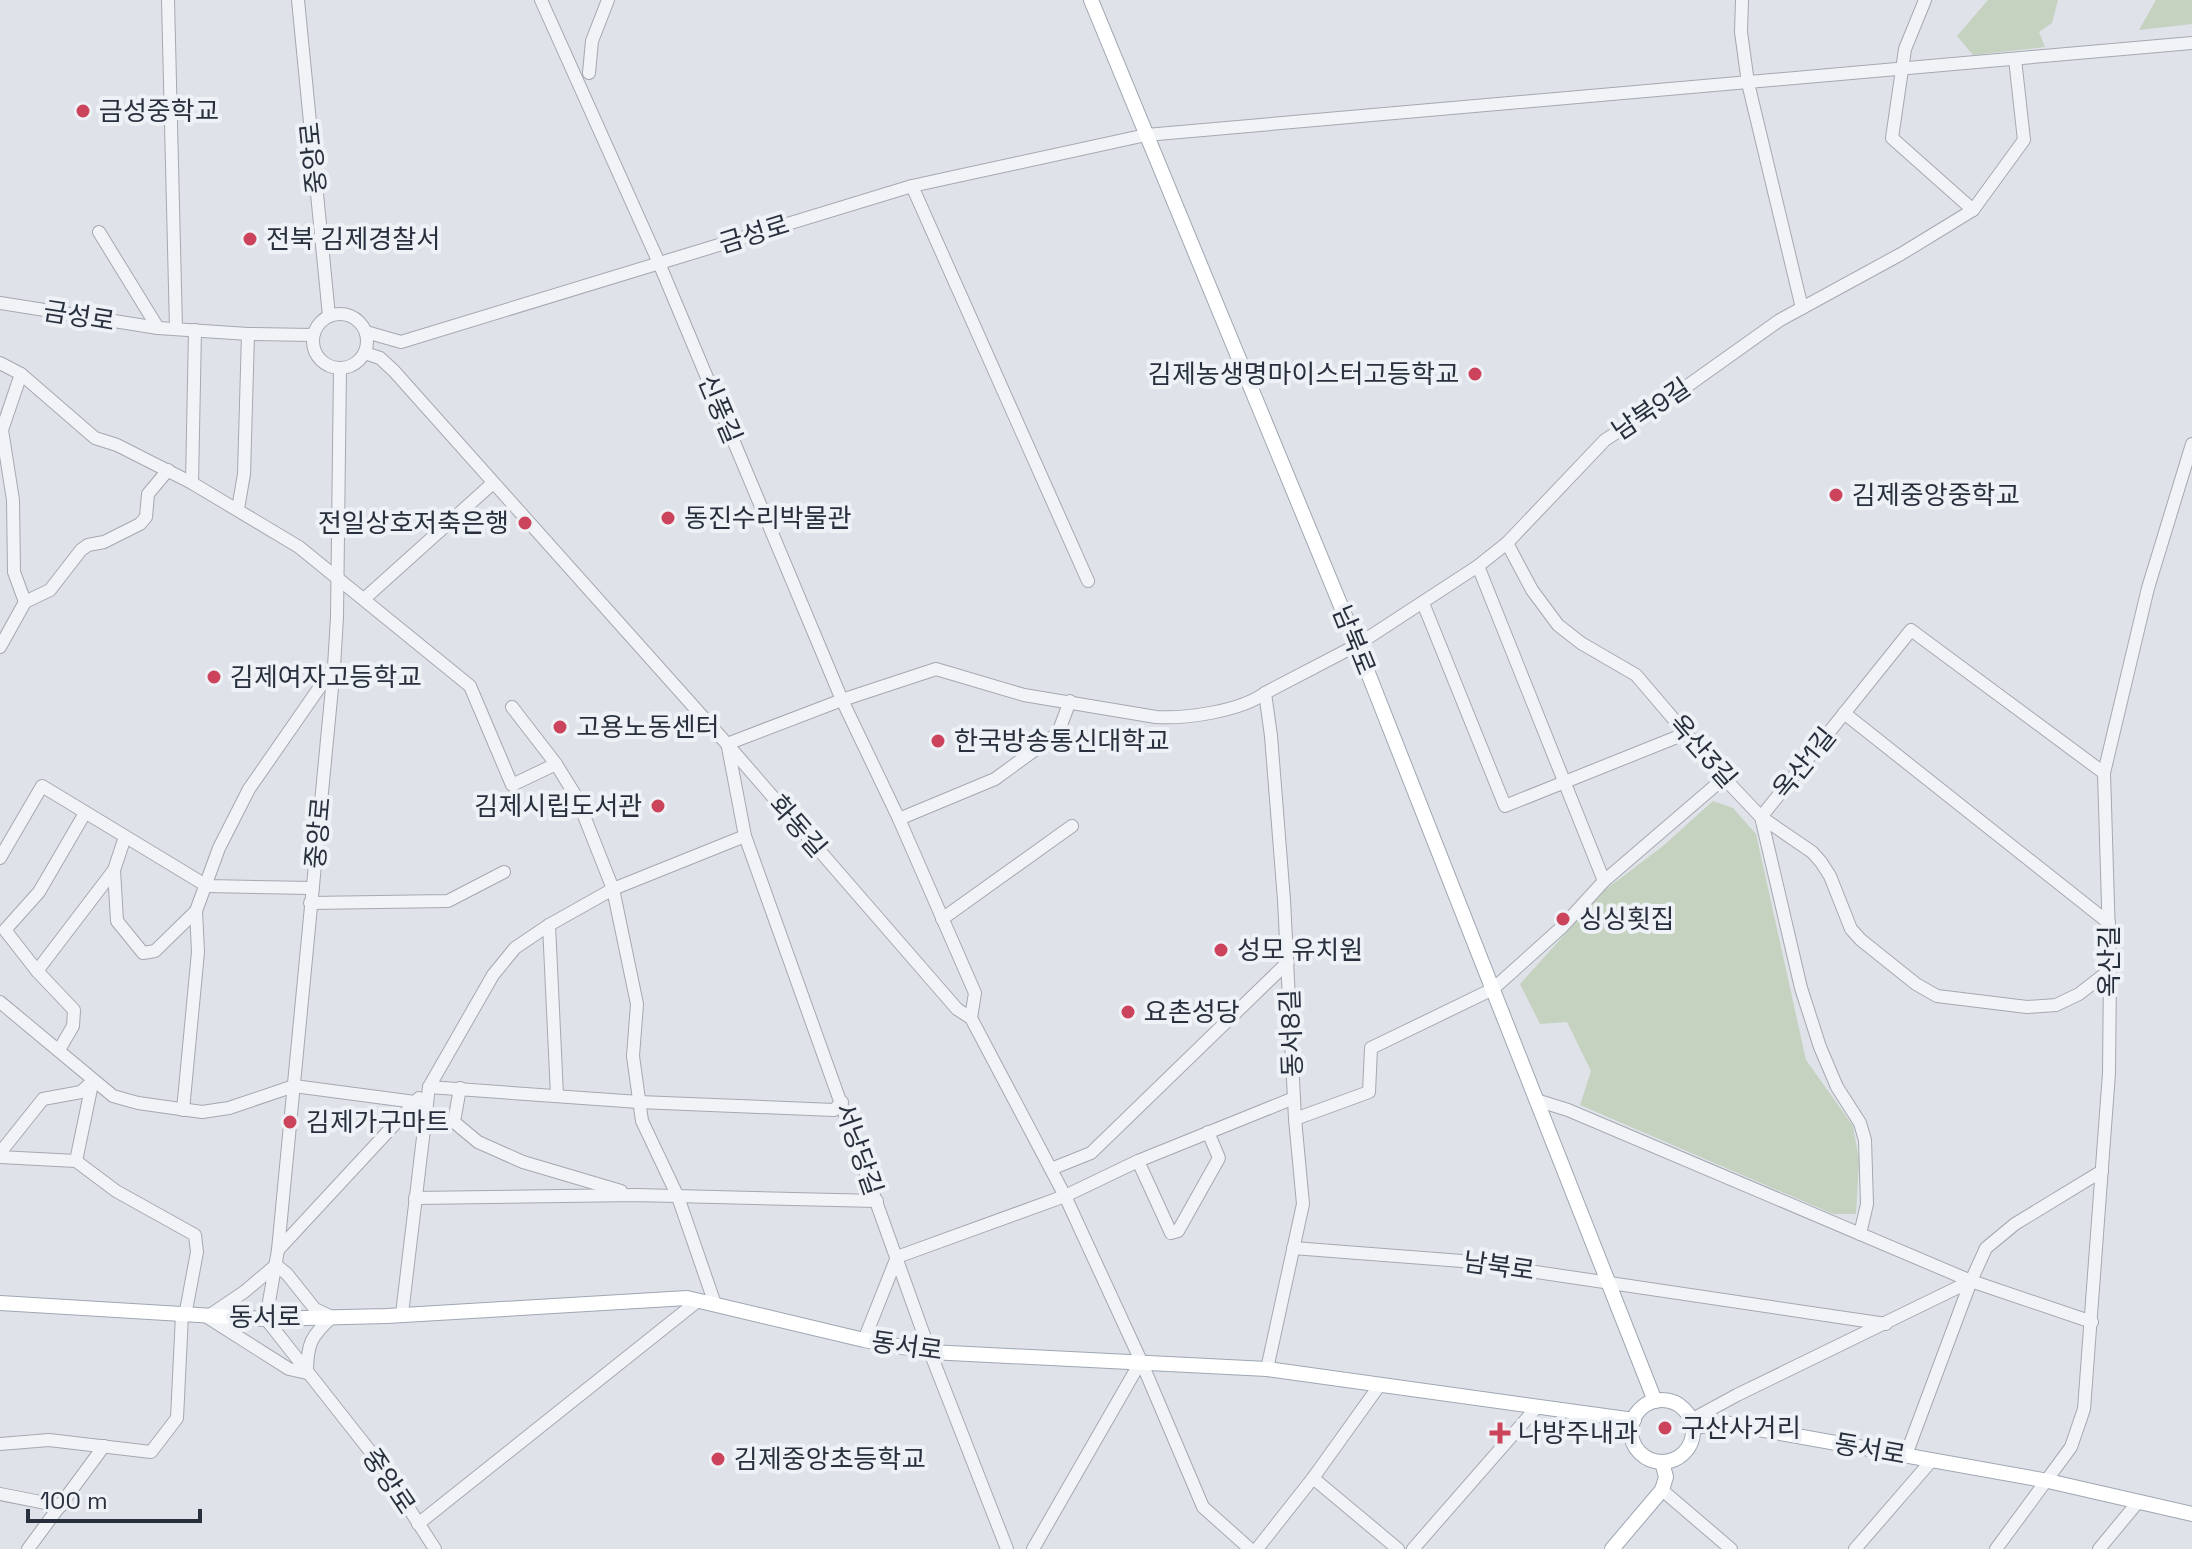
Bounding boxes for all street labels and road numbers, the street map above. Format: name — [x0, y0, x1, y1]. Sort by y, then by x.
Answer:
street label: 중앙로 — [292, 121, 334, 195]
street label: 금성로 — [715, 207, 793, 261]
street label: 금성로 — [41, 294, 117, 338]
street label: 신풍길 — [690, 369, 750, 449]
street label: 남북9길 — [1605, 370, 1697, 448]
street label: 남북로 — [1325, 600, 1383, 680]
street label: 옥산3길 — [1661, 707, 1745, 795]
street label: 옥산1길 — [1765, 720, 1843, 806]
street label: 화동길 — [762, 788, 834, 864]
street label: 중앙로 — [298, 796, 338, 870]
street label: 옥산길 — [2092, 925, 2126, 997]
street label: 동서8길 — [1272, 988, 1310, 1078]
street label: 서낭당길 — [827, 1098, 891, 1200]
street label: 남북로 — [1461, 1244, 1537, 1288]
street label: 동서로 — [229, 1300, 301, 1334]
street label: 동서로 — [869, 1324, 945, 1368]
street label: 동서로 — [1832, 1426, 1908, 1472]
street label: 중앙로 — [355, 1442, 423, 1520]

